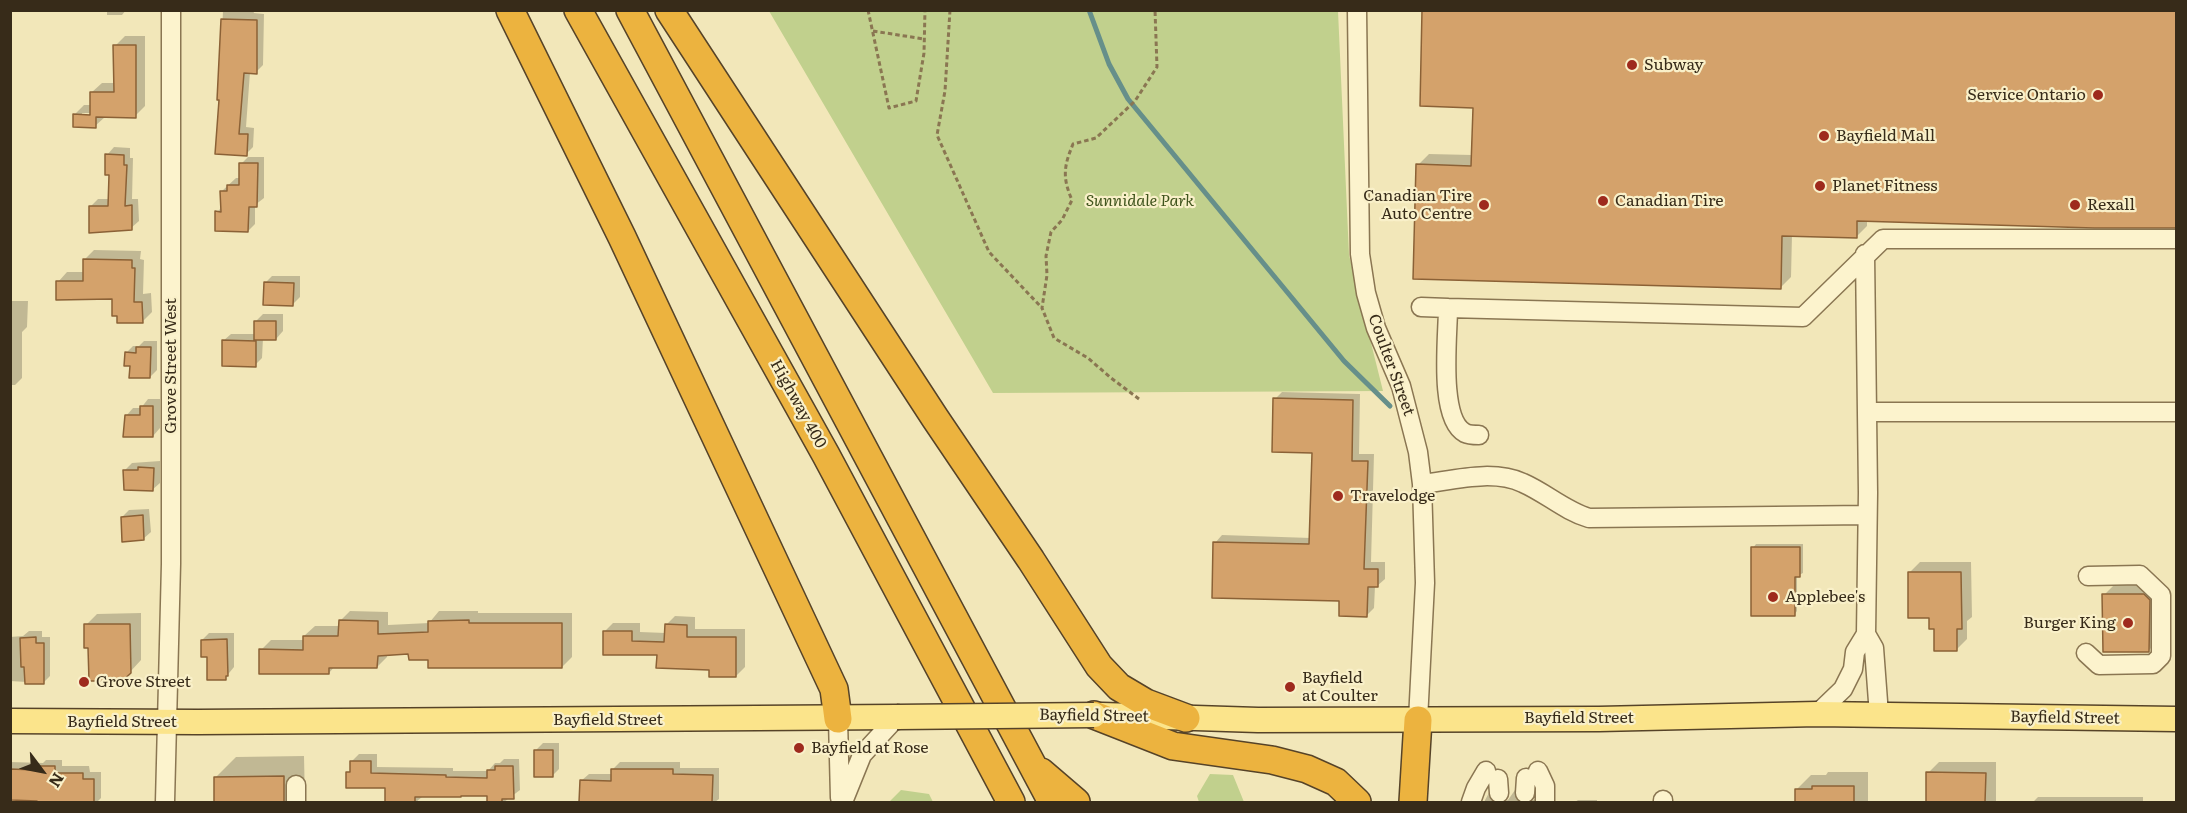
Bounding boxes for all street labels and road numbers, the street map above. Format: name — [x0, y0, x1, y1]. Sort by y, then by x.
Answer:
street label: Grove Street West — [161, 298, 181, 434]
street label: Coulter Street — [1364, 311, 1418, 419]
street label: Highway 400 — [766, 356, 830, 452]
street label: Bayfield Street — [1039, 705, 1149, 727]
street label: Bayfield Street — [2010, 707, 2120, 729]
street label: Bayfield Street — [1524, 708, 1634, 728]
street label: Bayfield Street — [553, 710, 663, 730]
street label: Bayfield Street — [67, 712, 177, 732]

